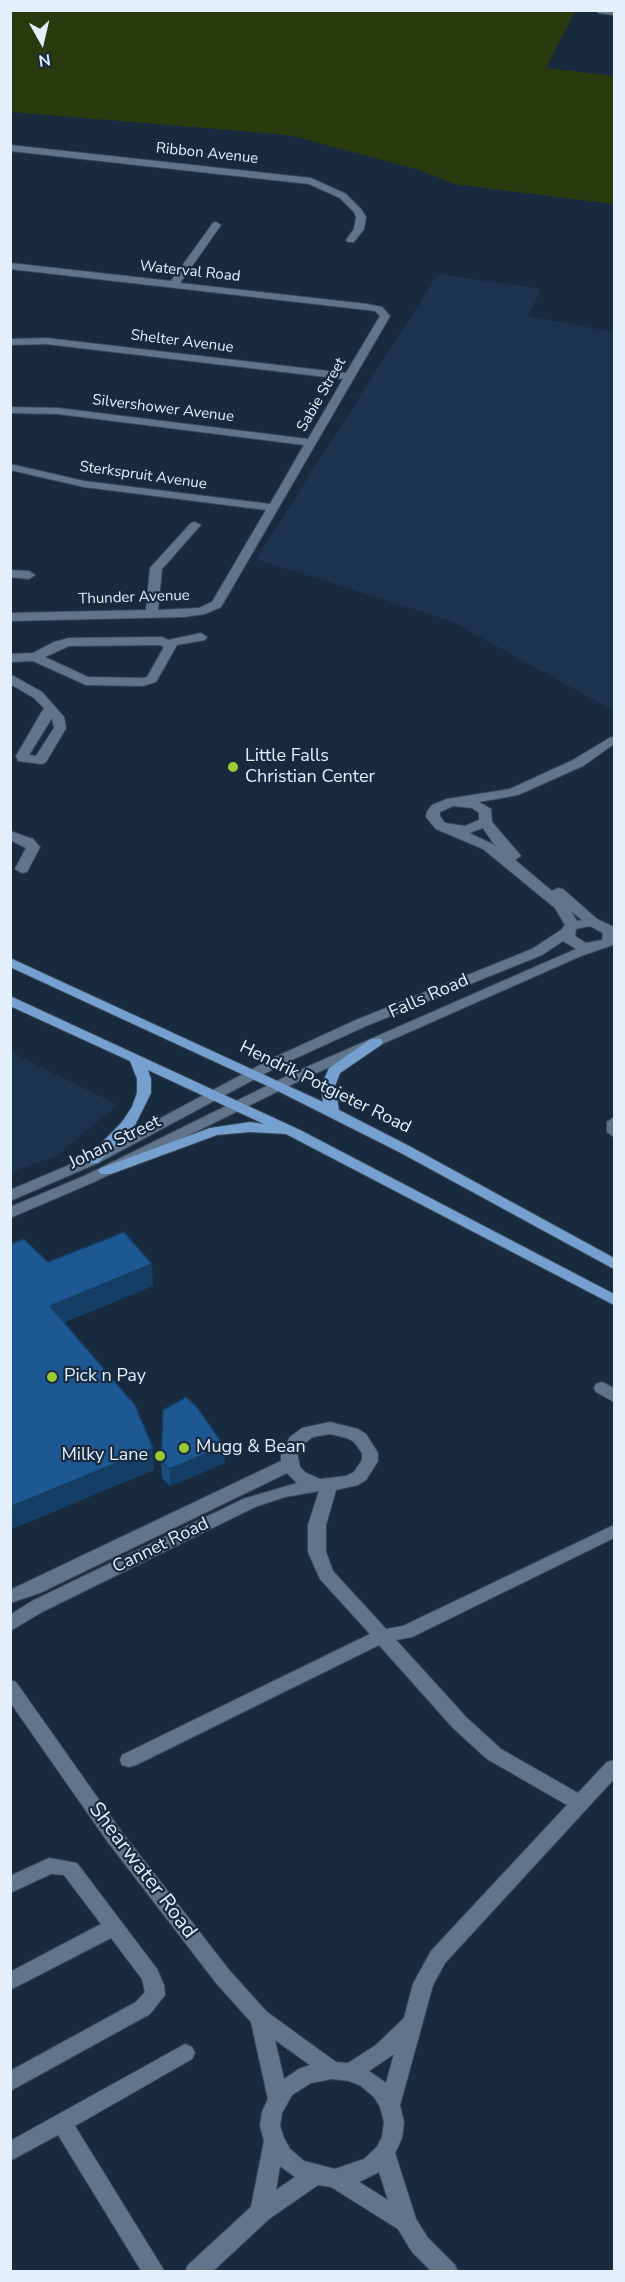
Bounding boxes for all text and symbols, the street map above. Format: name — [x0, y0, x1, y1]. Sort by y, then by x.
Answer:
north arrow — [12, 12, 72, 72]
text: N — [37, 48, 52, 72]
street label: Ribbon Avenue — [155, 140, 259, 168]
street label: Waterval Road — [139, 258, 241, 286]
street label: Shelter Avenue — [130, 327, 234, 357]
street label: Sabie Street — [294, 355, 350, 435]
street label: Silvershower Avenue — [91, 391, 235, 427]
street label: Sterkspruit Avenue — [78, 458, 208, 494]
street label: Thunder Avenue — [78, 587, 190, 609]
place label: Little Falls Christian Center — [245, 746, 375, 789]
marker: Little Falls Christian Center — [226, 760, 240, 774]
street label: Falls Road — [386, 970, 472, 1024]
street label: Hendrik Potgieter Road — [236, 1037, 414, 1139]
street label: Johan Street — [66, 1111, 164, 1175]
place label: Pick n Pay — [64, 1366, 146, 1388]
marker: Pick n Pay — [45, 1370, 59, 1384]
place label: Mugg & Bean — [196, 1437, 306, 1459]
marker: Mugg & Bean — [177, 1441, 191, 1455]
place label: Milky Lane — [61, 1445, 148, 1467]
marker: Milky Lane — [153, 1449, 167, 1463]
street label: Cannet Road — [109, 1513, 213, 1579]
street label: Shearwater Road — [83, 1798, 201, 1944]

